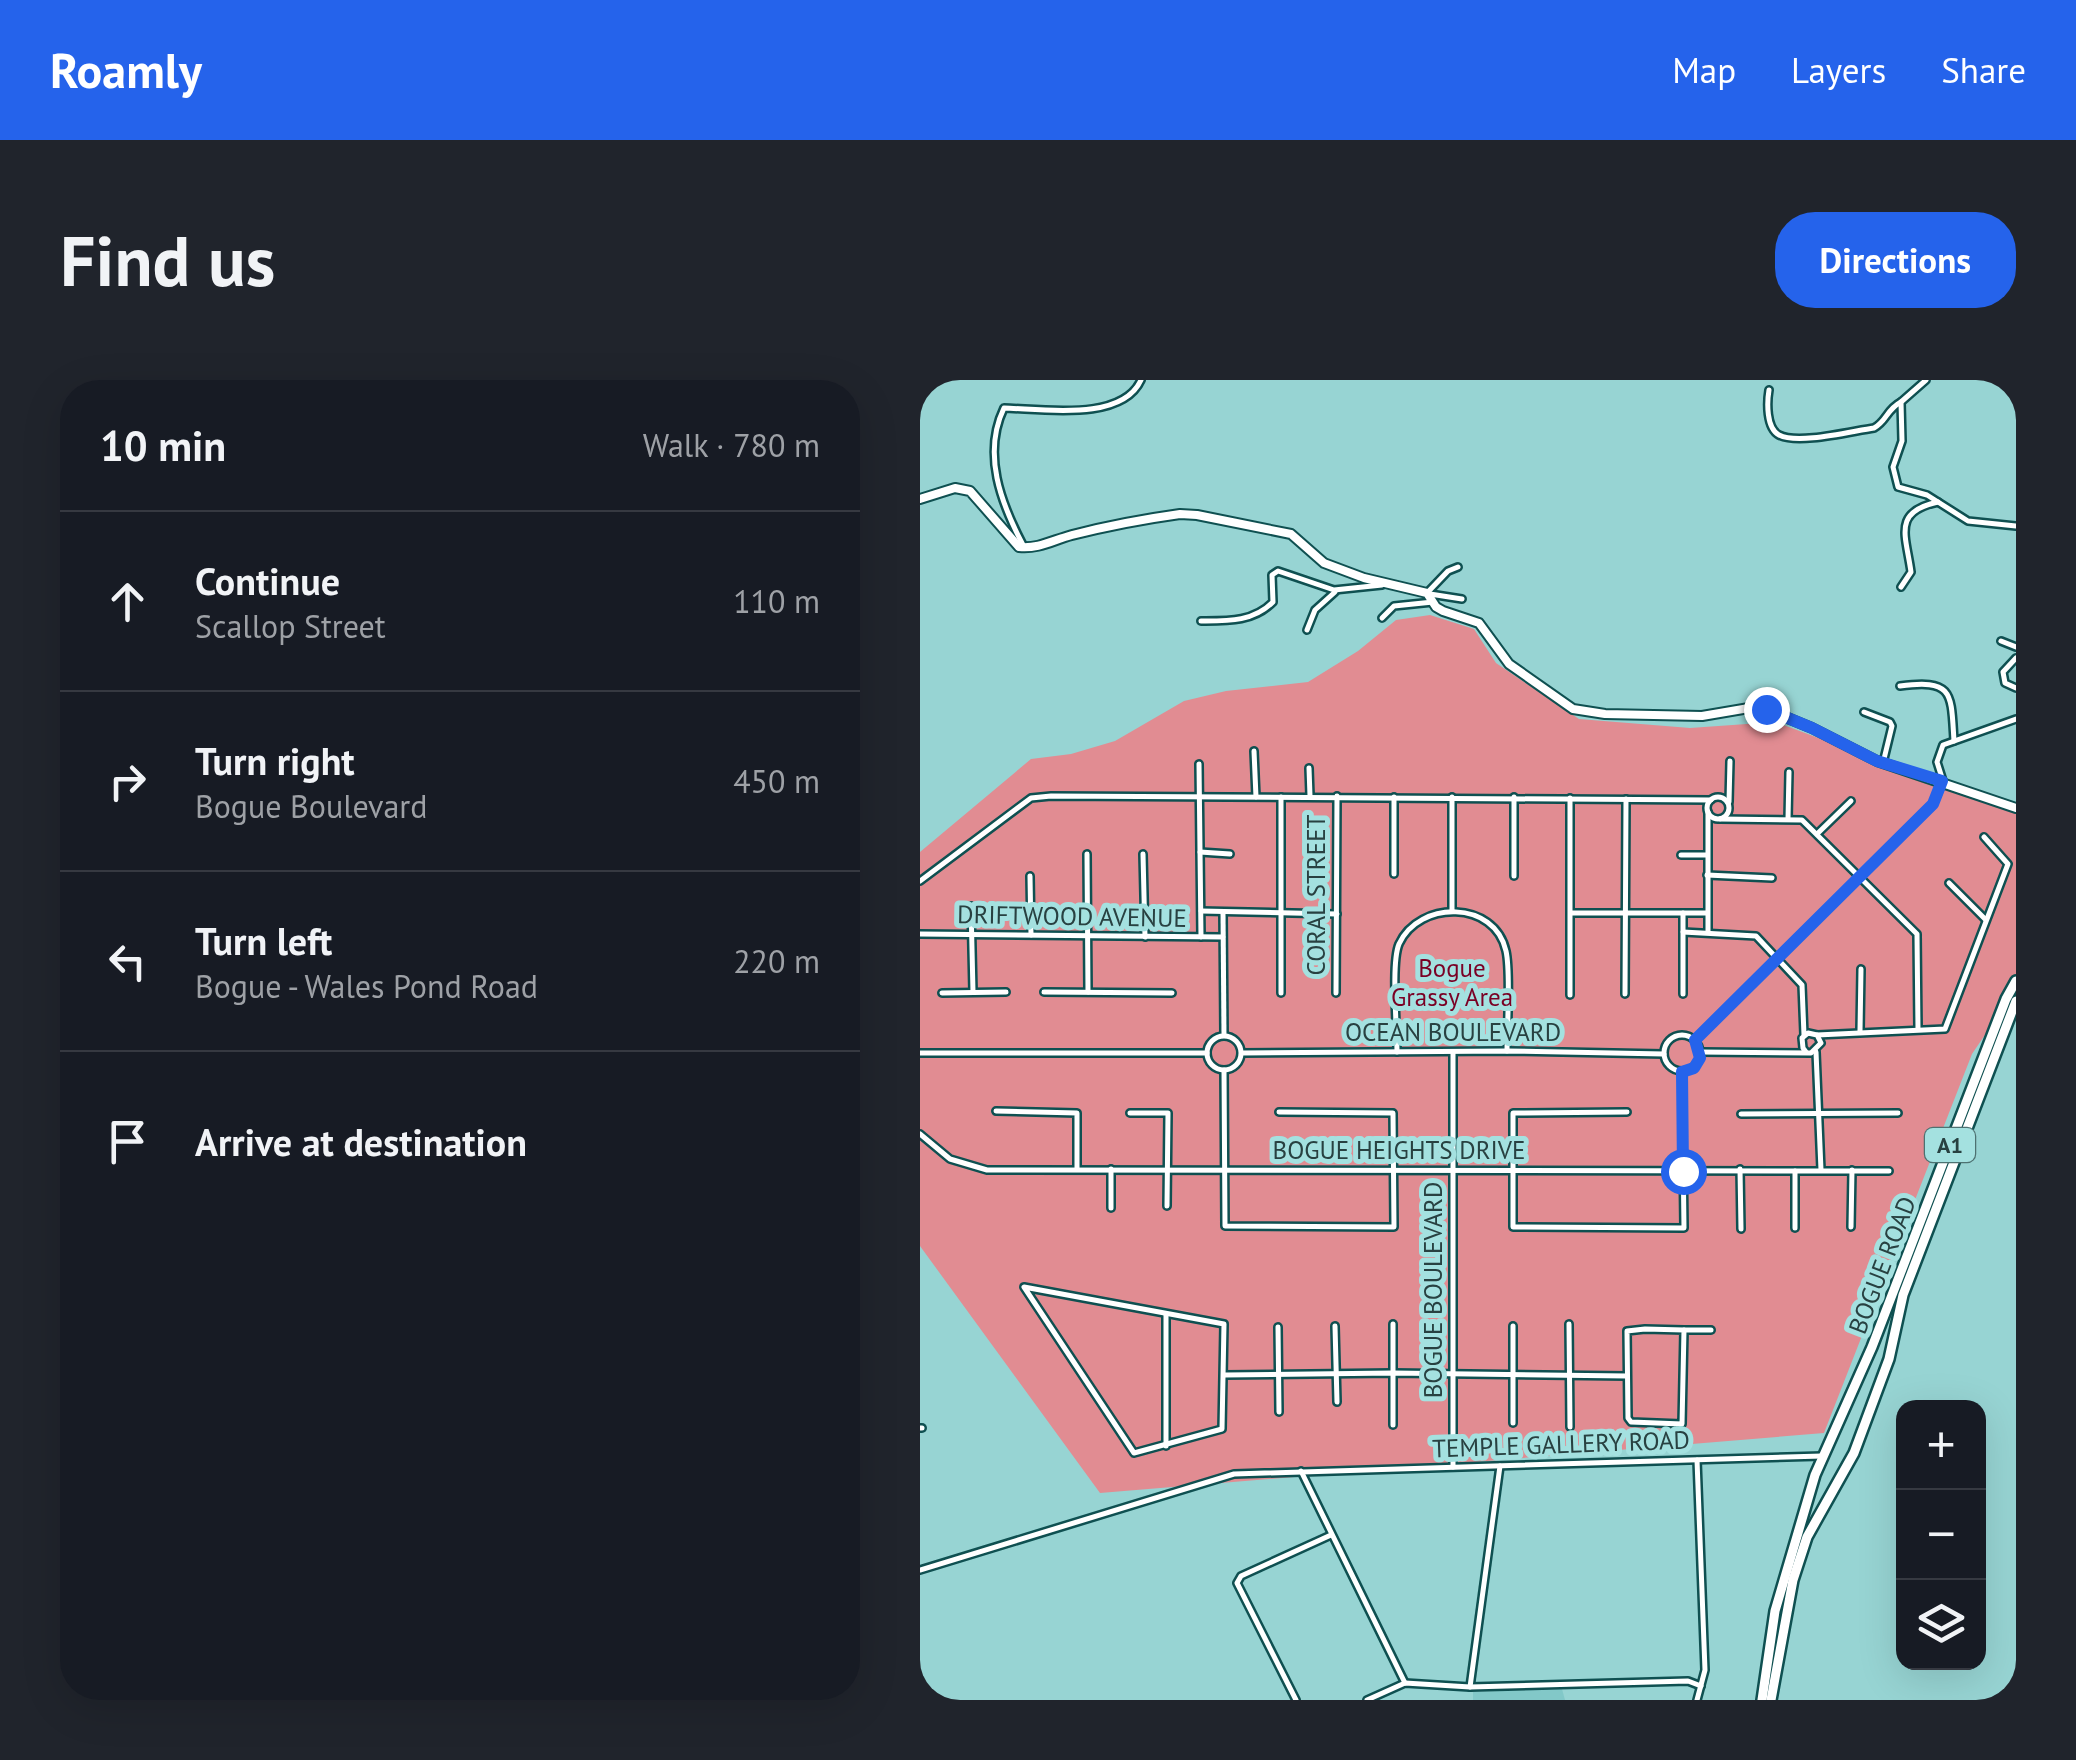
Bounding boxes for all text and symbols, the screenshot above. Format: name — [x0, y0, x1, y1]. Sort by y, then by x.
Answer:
text: Roamly — [50, 39, 202, 101]
text: Map — [1672, 47, 1736, 93]
text: Layers — [1791, 47, 1886, 93]
text: Share — [1941, 47, 2026, 93]
button: Directions — [1775, 212, 2016, 308]
text: Find us — [60, 215, 275, 305]
text: 10 min — [100, 418, 226, 473]
text: Walk · 780 m — [643, 424, 820, 466]
text: Continue — [195, 556, 340, 605]
icon: ahead — [100, 574, 155, 629]
text: 110 m — [733, 580, 820, 622]
text: Scallop Street — [195, 605, 386, 647]
route end — [1744, 687, 1790, 733]
text: Turn right — [195, 736, 355, 785]
icon: right — [100, 754, 155, 809]
text: 450 m — [733, 760, 820, 802]
text: Bogue Boulevard — [195, 785, 427, 827]
street label: CORAL STREET — [1300, 814, 1332, 975]
street label: DRIFTWOOD AVENUE — [957, 898, 1187, 934]
text: Turn left — [195, 916, 332, 965]
icon: left — [100, 934, 155, 989]
text: 220 m — [733, 940, 820, 982]
park label: Bogue Grassy Area — [1391, 952, 1513, 1013]
text: Bogue - Wales Pond Road — [195, 965, 538, 1007]
street label: OCEAN BOULEVARD — [1345, 1016, 1561, 1048]
icon: arrive — [100, 1114, 155, 1169]
text: Arrive at destination — [195, 1117, 527, 1166]
road number: A1 — [1925, 1128, 1975, 1162]
street label: BOGUE HEIGHTS DRIVE — [1273, 1134, 1525, 1166]
route start — [1661, 1149, 1707, 1195]
street label: BOGUE BOULEVARD — [1417, 1182, 1449, 1398]
street label: BOGUE ROAD — [1841, 1192, 1923, 1338]
map controls — [1896, 1400, 1986, 1670]
button: + — [1896, 1400, 1986, 1490]
street label: TEMPLE GALLERY ROAD — [1432, 1424, 1690, 1464]
button: − — [1896, 1490, 1986, 1580]
button: layers — [1896, 1580, 1986, 1670]

